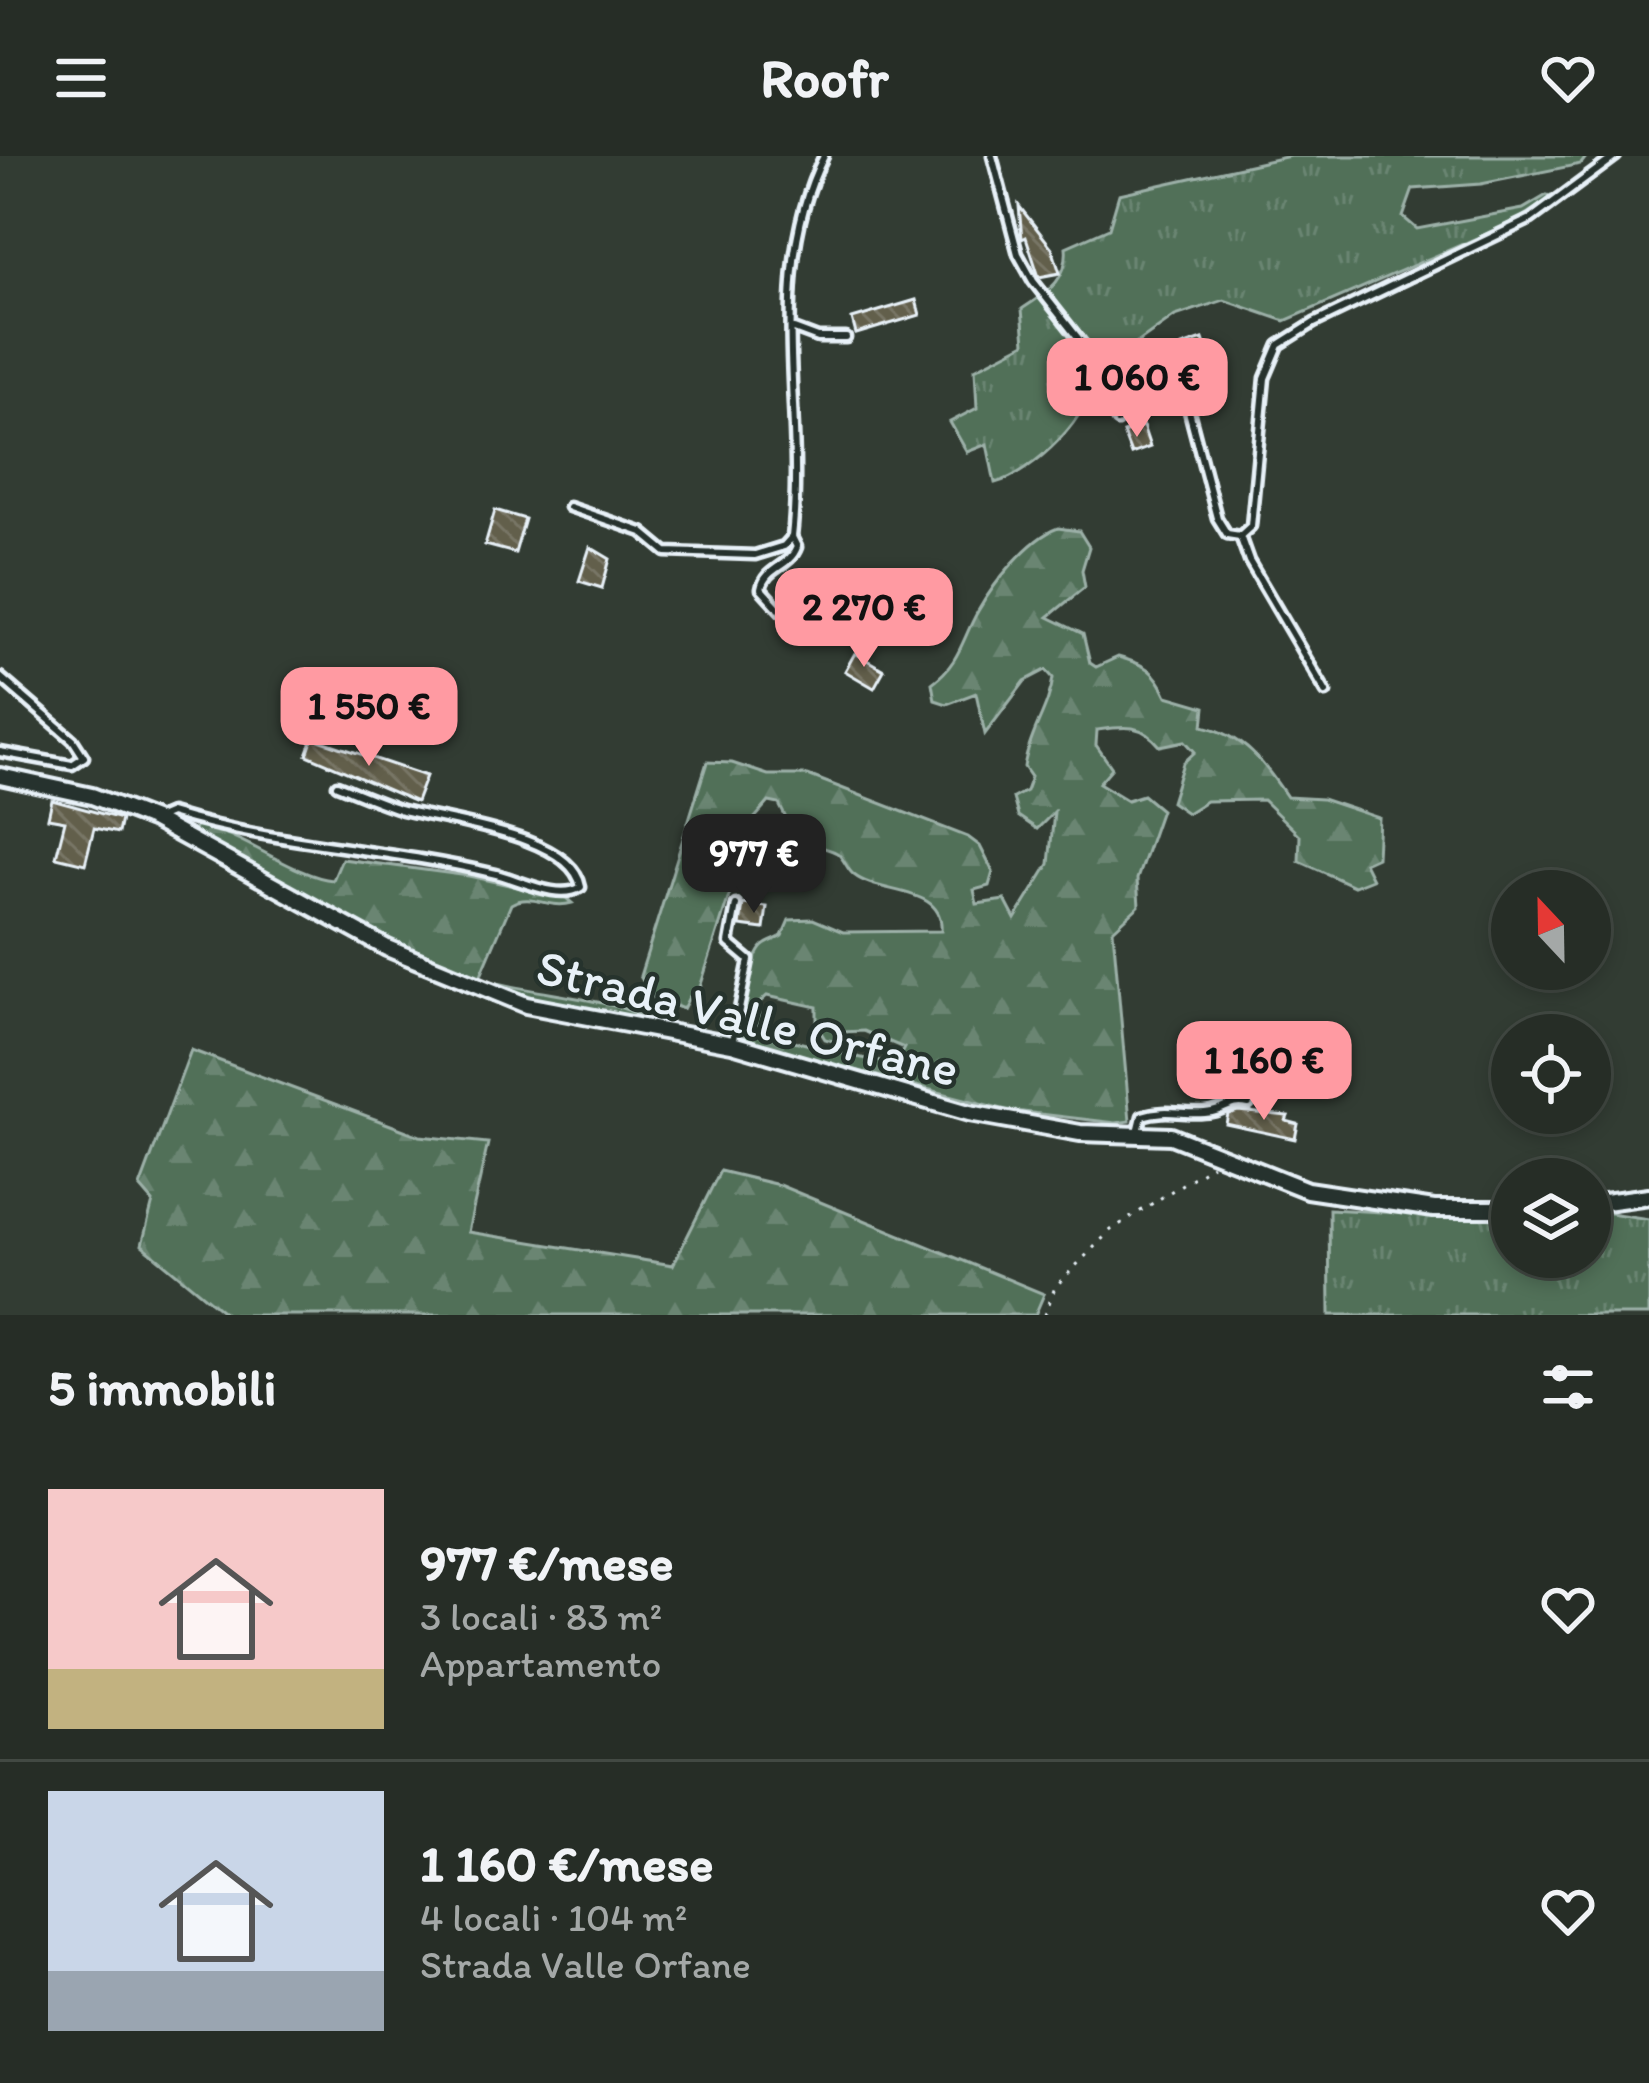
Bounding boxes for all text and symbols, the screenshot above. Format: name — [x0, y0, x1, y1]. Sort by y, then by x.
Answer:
icon: menu — [48, 45, 114, 111]
icon: heart — [1535, 45, 1601, 111]
text: Roofr — [760, 46, 889, 111]
pin: 1 060 € — [1026, 338, 1248, 440]
text: 1 060 € — [1074, 353, 1200, 400]
pin: 2 270 € — [753, 568, 975, 670]
text: 2 270 € — [802, 583, 926, 630]
pin: 1 550 € — [258, 667, 480, 769]
text: 1 550 € — [308, 682, 430, 729]
pin: 977 € — [670, 814, 838, 916]
text: 977 € — [709, 829, 799, 876]
north arrow — [1491, 870, 1611, 990]
map controls — [1491, 870, 1611, 1278]
street label: Strada Valle Orfane — [531, 936, 965, 1099]
button: locate — [1491, 1014, 1611, 1134]
pin: 1 160 € — [1153, 1021, 1375, 1123]
text: 1 160 € — [1204, 1036, 1324, 1083]
button: layers — [1491, 1158, 1611, 1278]
icon: filters — [1535, 1354, 1601, 1420]
text: 5 immobili — [48, 1357, 276, 1418]
text: 977 €/mese — [420, 1532, 673, 1593]
icon: home — [144, 1537, 288, 1681]
icon: heart — [1535, 1576, 1601, 1642]
text: 3 locali · 83 m² — [420, 1593, 662, 1640]
text: Appartamento — [420, 1640, 661, 1687]
text: 1 160 €/mese — [420, 1833, 713, 1894]
icon: home — [144, 1839, 288, 1983]
icon: heart — [1535, 1878, 1601, 1944]
text: 4 locali · 104 m² — [420, 1894, 687, 1941]
text: Strada Valle Orfane — [420, 1941, 751, 1988]

